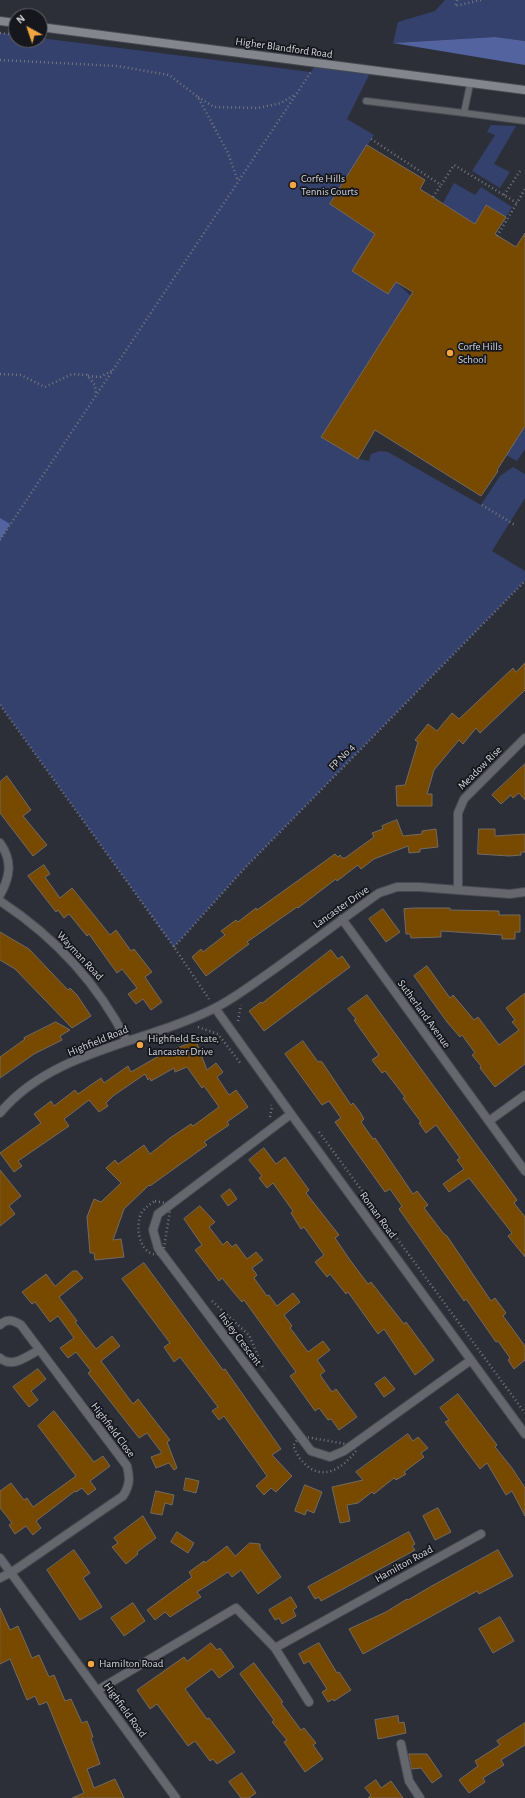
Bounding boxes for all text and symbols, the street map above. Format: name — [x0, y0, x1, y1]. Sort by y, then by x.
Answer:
north arrow — [8, 8, 48, 48]
text: N — [14, 13, 27, 26]
street label: Higher Blandford Road — [235, 35, 333, 61]
place label: Corfe Hills Tennis Courts — [301, 172, 358, 198]
marker: Corfe Hills Tennis Courts — [288, 180, 298, 190]
place label: Corfe Hills School — [458, 340, 502, 366]
marker: Corfe Hills School — [445, 348, 455, 358]
street label: FP No 4 — [326, 741, 358, 773]
street label: Meadow Rise — [455, 743, 505, 793]
street label: Lancaster Drive — [311, 883, 371, 931]
street label: Wayman Road — [54, 929, 106, 983]
street label: Sutherland Avenue — [395, 977, 453, 1051]
street label: Highfield Road — [66, 1023, 130, 1059]
place label: Highfield Estate, Lancaster Drive — [148, 1032, 219, 1058]
marker: Highfield Estate, Lancaster Drive — [135, 1040, 145, 1050]
street label: Roman Road — [357, 1189, 399, 1241]
street label: Insley Crescent — [216, 1310, 264, 1368]
street label: Highfield Close — [88, 1400, 138, 1460]
street label: Hamilton Road — [373, 1543, 435, 1585]
place label: Hamilton Road — [99, 1657, 163, 1671]
marker: Hamilton Road — [86, 1659, 96, 1669]
street label: Highfield Road — [101, 1680, 149, 1740]

